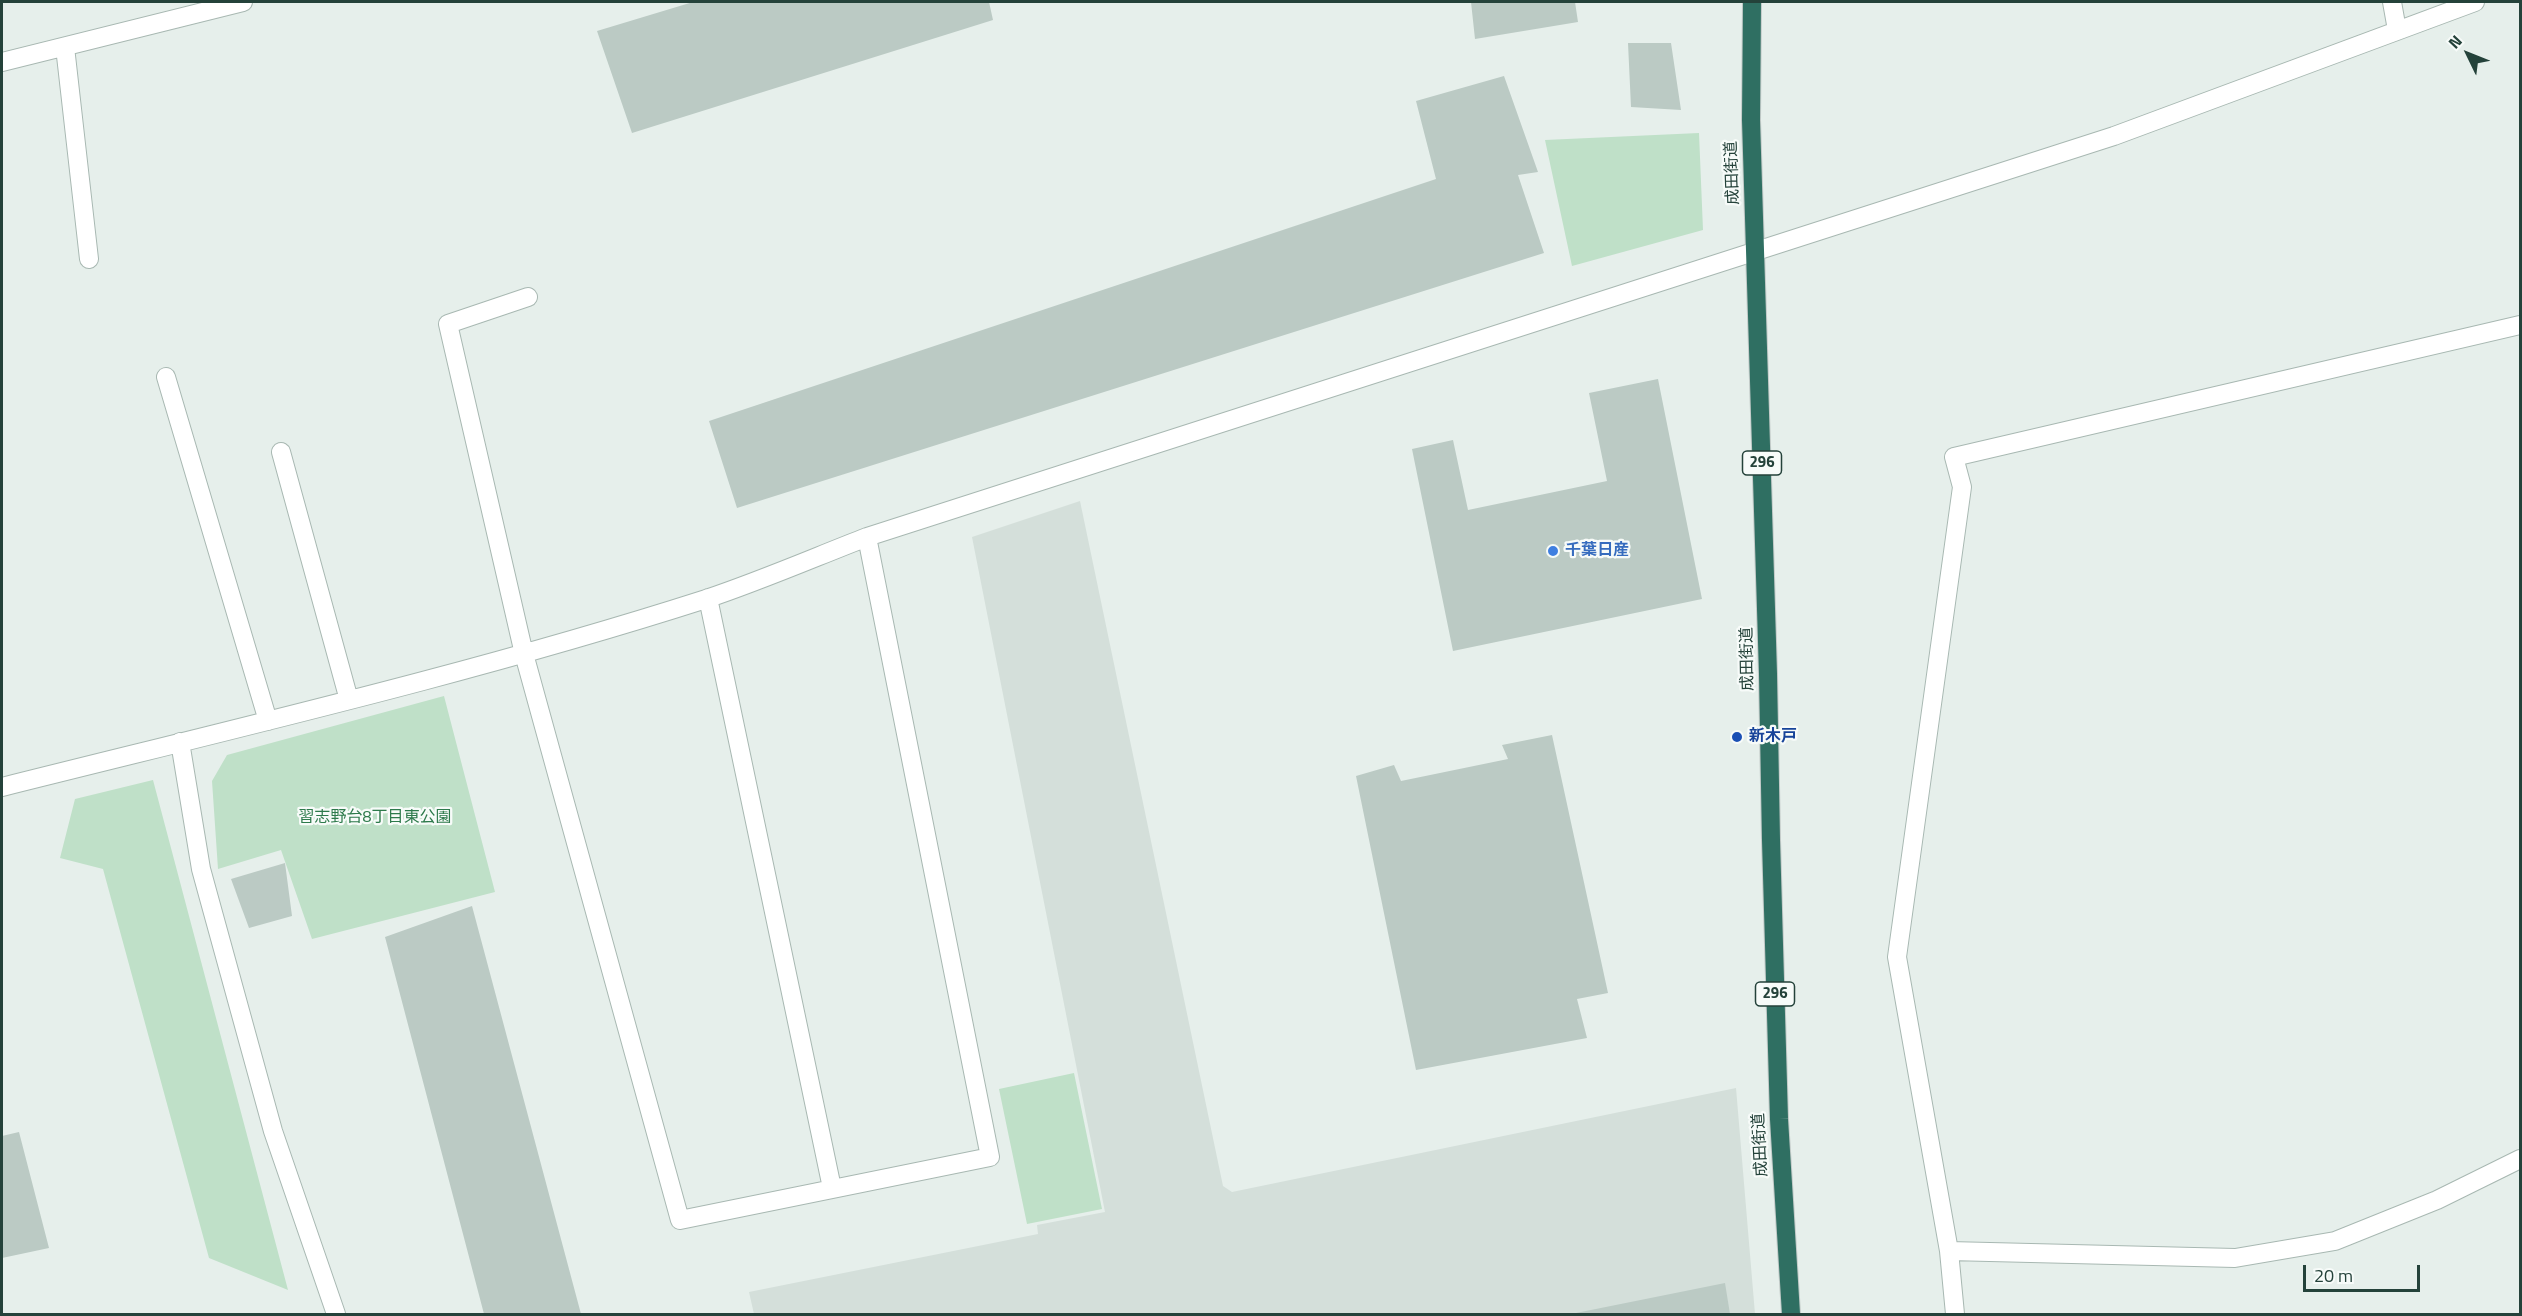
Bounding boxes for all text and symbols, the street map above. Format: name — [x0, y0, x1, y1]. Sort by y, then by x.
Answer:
north arrow — [2438, 24, 2498, 84]
text: N — [2442, 29, 2467, 54]
street label: 成田街道 — [1722, 141, 1744, 205]
road number: 296 — [1742, 451, 1782, 475]
place label: 千葉日産 — [1565, 541, 1629, 561]
marker: 千葉日産 — [1546, 544, 1560, 558]
street label: 成田街道 — [1738, 627, 1758, 691]
place label: 新木戸 — [1749, 727, 1797, 747]
marker: 新木戸 — [1730, 730, 1744, 744]
park label: 習志野台8丁目東公園 — [299, 808, 451, 828]
road number: 296 — [1756, 982, 1794, 1006]
street label: 成田街道 — [1750, 1113, 1772, 1177]
scale bar — [2306, 1253, 2423, 1291]
text: 20 m — [2314, 1262, 2353, 1289]

